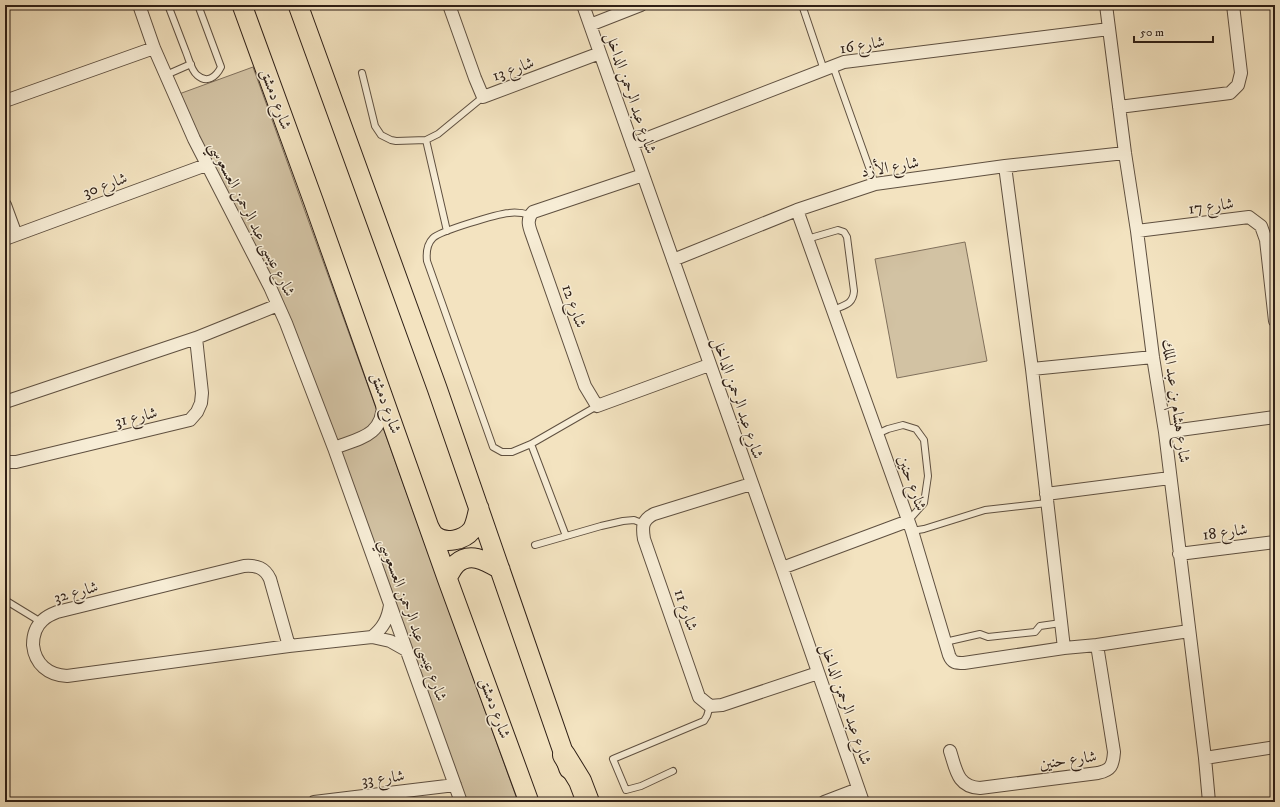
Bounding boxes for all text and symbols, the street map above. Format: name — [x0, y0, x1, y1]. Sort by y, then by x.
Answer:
scale bar — [1134, 18, 1213, 44]
text: 50 m — [1140, 25, 1164, 40]
street label: شارع عبد الرحمن الداخل — [598, 30, 661, 157]
street label: شارع 16 — [838, 32, 886, 61]
street label: شارع 13 — [489, 52, 538, 89]
street label: شارع دمشق — [253, 66, 296, 133]
street label: شارع عيسى عبد الرحمن العسعوسي — [200, 138, 300, 302]
street label: شارع الأزد — [859, 150, 921, 185]
street label: شارع 30 — [80, 168, 131, 205]
street label: شارع 17 — [1187, 193, 1235, 222]
street label: شارع 12 — [554, 281, 591, 331]
street label: شارع عبد الرحمن الداخل — [705, 335, 768, 462]
street label: شارع هشام بن عبد الملك — [1153, 338, 1195, 465]
street label: شارع دمشق — [363, 370, 406, 437]
street label: شارع 31 — [113, 402, 160, 435]
street label: شارع حنين — [890, 452, 931, 515]
street label: شارع 18 — [1201, 519, 1249, 548]
street label: شارع عيسى عبد الرحمن العسعوسي — [370, 536, 452, 706]
street label: شارع 32 — [52, 577, 101, 610]
street label: شارع 11 — [667, 586, 702, 635]
street label: شارع عبد الرحمن الداخل — [813, 641, 876, 768]
street label: شارع دمشق — [472, 675, 515, 742]
street label: شارع حنين — [1038, 746, 1098, 777]
street label: شارع 33 — [360, 765, 406, 794]

